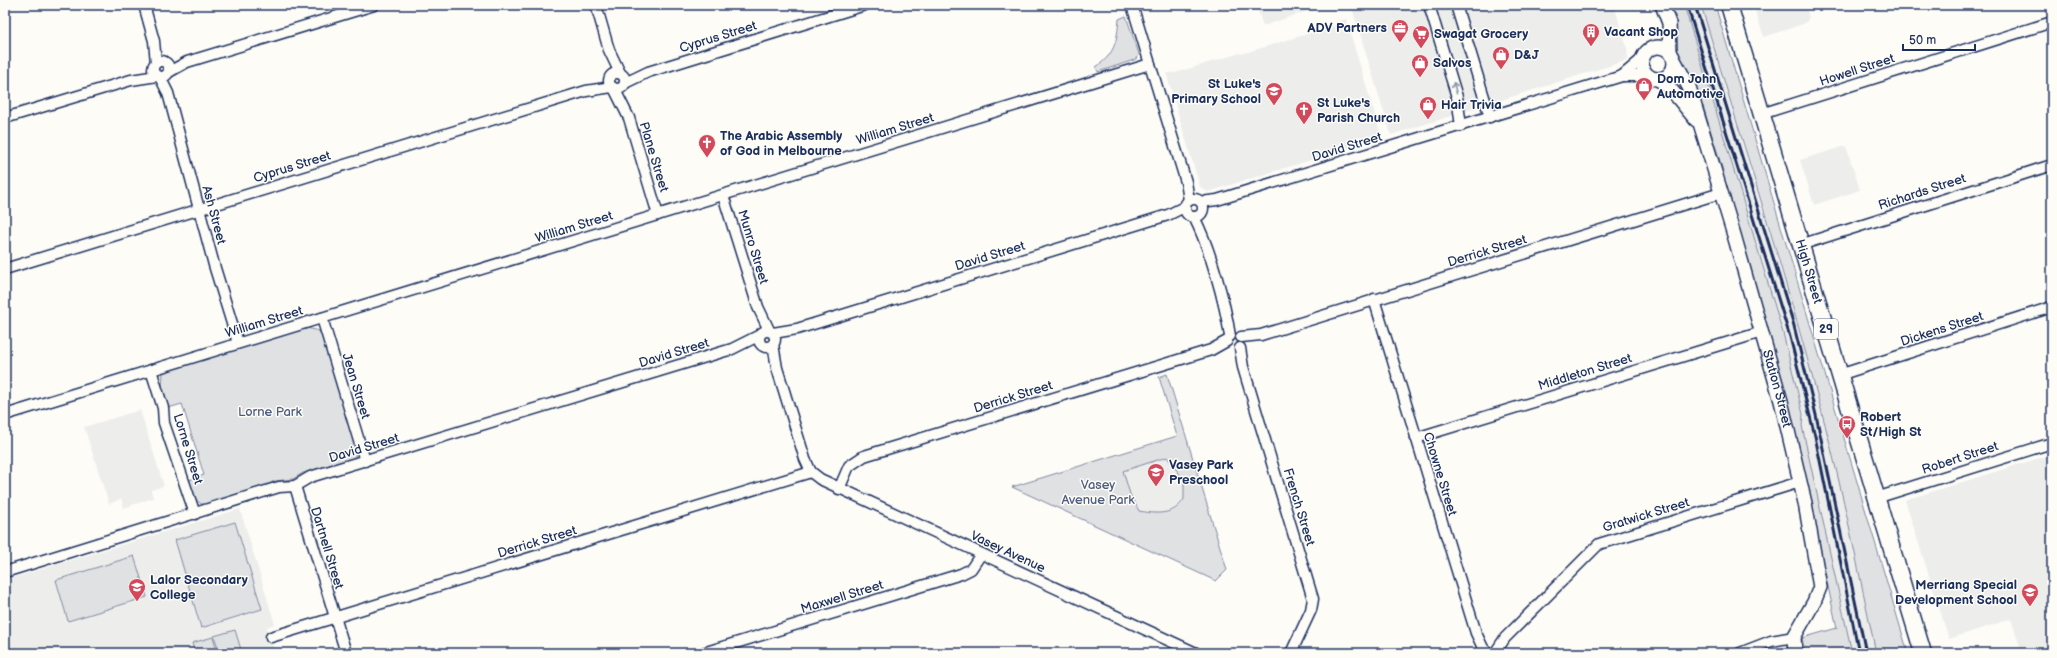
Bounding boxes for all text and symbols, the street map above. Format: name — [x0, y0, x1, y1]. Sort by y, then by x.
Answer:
street label: Cyprus Street — [677, 18, 759, 56]
office icon: ADV Partners — [1390, 18, 1410, 43]
place label: ADV Partners — [1307, 20, 1387, 36]
building icon: Vacant Shop — [1581, 22, 1601, 47]
supermarket icon: Swagat Grocery — [1411, 24, 1431, 49]
place label: Vacant Shop — [1604, 24, 1679, 40]
place label: Swagat Grocery — [1434, 26, 1528, 42]
scale bar — [1903, 26, 1975, 52]
text: 50 m — [1909, 33, 1936, 48]
shop icon: D&J — [1491, 45, 1511, 70]
place label: D&J — [1514, 47, 1540, 63]
street label: Howell Street — [1817, 50, 1897, 90]
shop icon: Salvos — [1410, 53, 1430, 78]
place label: Salvos — [1433, 55, 1471, 71]
place label: Dom John Automotive — [1656, 71, 1724, 102]
place label: St Luke's Primary School — [1171, 76, 1261, 107]
shop icon: Dom John Automotive — [1634, 76, 1654, 101]
school or university icon: St Luke's Primary School — [1264, 81, 1284, 106]
one-way arrow — [1450, 81, 1458, 94]
place label: St Luke's Parish Church — [1317, 95, 1400, 126]
shop icon: Hair Trivia — [1418, 95, 1438, 120]
place label: Hair Trivia — [1441, 97, 1502, 113]
church icon: St Luke's Parish Church — [1294, 100, 1314, 125]
street label: William Street — [854, 110, 936, 148]
street label: Plane Street — [636, 120, 672, 194]
place label: The Arabic Assembly of God in Melbourne — [720, 128, 842, 159]
street label: David Street — [1310, 129, 1384, 165]
church icon: The Arabic Assembly of God in Melbourne — [697, 133, 717, 158]
street label: Cyprus Street — [251, 148, 333, 186]
street label: Richards Street — [1876, 170, 1968, 214]
street label: Ash Street — [199, 184, 229, 246]
street label: William Street — [533, 208, 615, 246]
street label: Munro Street — [734, 208, 772, 286]
street label: Derrick Street — [1446, 231, 1528, 271]
street label: High Street — [1792, 237, 1826, 305]
street label: David Street — [953, 238, 1027, 274]
street label: William Street — [223, 303, 305, 341]
street label: Dickens Street — [1899, 308, 1985, 350]
road number: 29 — [1814, 319, 1838, 339]
street label: David Street — [637, 335, 711, 371]
street label: Station Street — [1759, 348, 1795, 429]
street label: Middleton Street — [1536, 350, 1634, 394]
street label: Jean Street — [338, 351, 374, 421]
street label: Derrick Street — [972, 377, 1054, 417]
park label: Lorne Park — [238, 404, 303, 420]
place label: Robert St/High St — [1860, 409, 1922, 440]
street label: Lorne Street — [170, 412, 206, 486]
bus stop icon: Robert St/High St — [1837, 414, 1857, 439]
street label: David Street — [327, 430, 401, 466]
street label: Chowne Street — [1420, 430, 1460, 518]
street label: Robert Street — [1920, 438, 2000, 478]
place label: Vasey Park Preschool — [1169, 457, 1234, 488]
school or university icon: Vasey Park Preschool — [1146, 462, 1166, 487]
street label: French Street — [1280, 466, 1318, 548]
park label: Vasey Avenue Park — [1061, 477, 1135, 508]
street label: Gratwick Street — [1601, 494, 1691, 536]
street label: Dartnell Street — [307, 505, 347, 591]
street label: Derrick Street — [496, 522, 578, 562]
street label: Vasey Avenue — [968, 528, 1048, 576]
place label: Lalor Secondary College — [150, 572, 248, 603]
school or university icon: Lalor Secondary College — [127, 577, 147, 602]
street label: Maxwell Street — [799, 577, 885, 617]
place label: Merriang Special Development School — [1895, 577, 2017, 608]
school or university icon: Merriang Special Development School — [2020, 582, 2040, 607]

